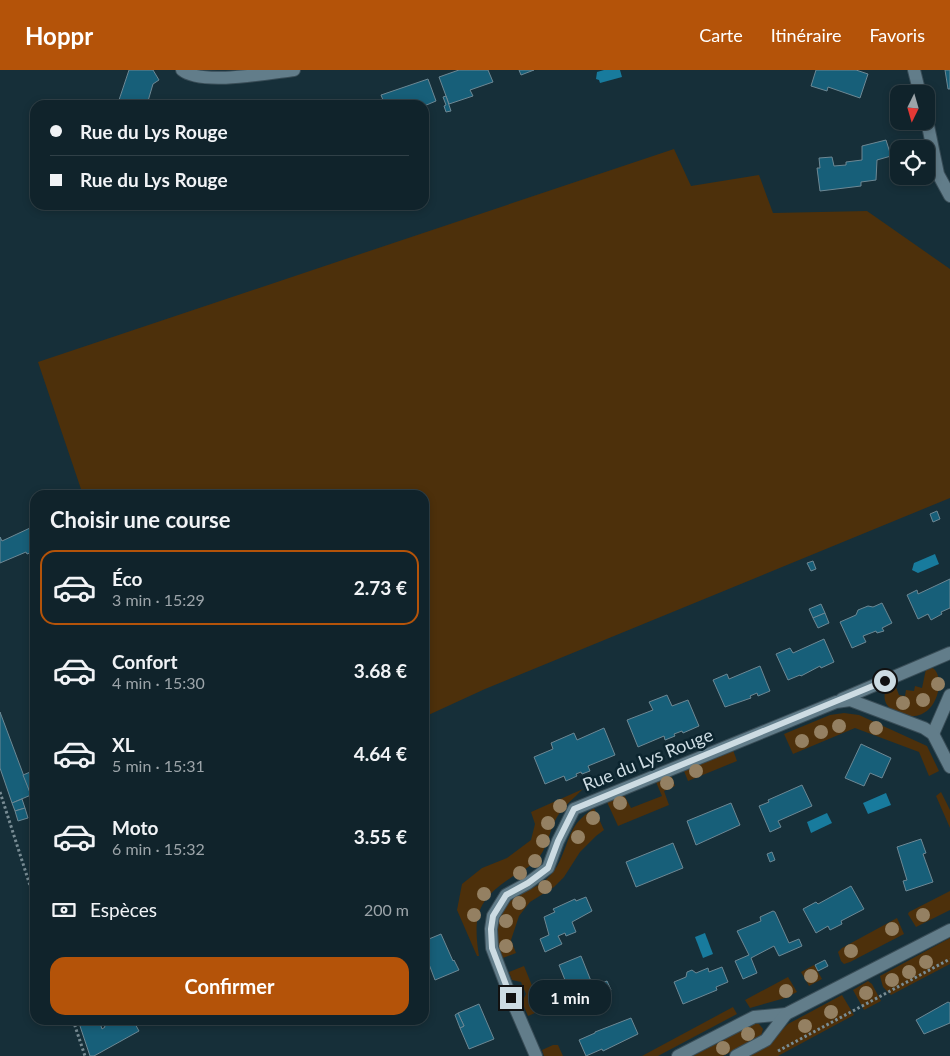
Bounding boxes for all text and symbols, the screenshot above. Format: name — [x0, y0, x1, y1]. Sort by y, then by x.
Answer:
text: Hoppr — [25, 21, 93, 50]
text: Carte — [699, 24, 743, 46]
text: Itinéraire — [771, 24, 841, 46]
text: Favoris — [869, 24, 925, 46]
north arrow — [890, 85, 935, 130]
map controls — [890, 85, 935, 185]
text: Rue du Lys Rouge — [80, 120, 228, 143]
button: locate — [890, 140, 935, 185]
text: Rue du Lys Rouge — [80, 168, 228, 191]
text: Choisir une course — [50, 506, 231, 533]
icon: car — [52, 565, 97, 610]
text: Éco — [112, 567, 142, 590]
text: 2.73 € — [354, 576, 407, 599]
text: 3 min · 15:29 — [112, 590, 205, 609]
icon: car — [52, 648, 97, 693]
text: Confort — [112, 650, 177, 673]
text: 3.68 € — [354, 659, 407, 682]
route start — [874, 670, 896, 692]
text: 4 min · 15:30 — [112, 673, 205, 692]
street label: Rue du Lys Rouge — [579, 723, 716, 795]
icon: car — [52, 731, 97, 776]
text: XL — [112, 733, 135, 756]
text: 4.64 € — [354, 742, 407, 765]
text: 5 min · 15:31 — [112, 756, 205, 775]
icon: car — [52, 814, 97, 859]
text: Moto — [112, 816, 158, 839]
text: 3.55 € — [354, 825, 407, 848]
text: 6 min · 15:32 — [112, 839, 205, 858]
icon: cash — [50, 896, 78, 924]
text: Espèces — [90, 898, 157, 921]
text: 200 m — [364, 900, 409, 919]
button: Confirmer — [50, 957, 409, 1015]
callout: 1 min — [528, 980, 611, 1016]
route end — [500, 987, 522, 1009]
text: 1 min — [550, 988, 590, 1007]

